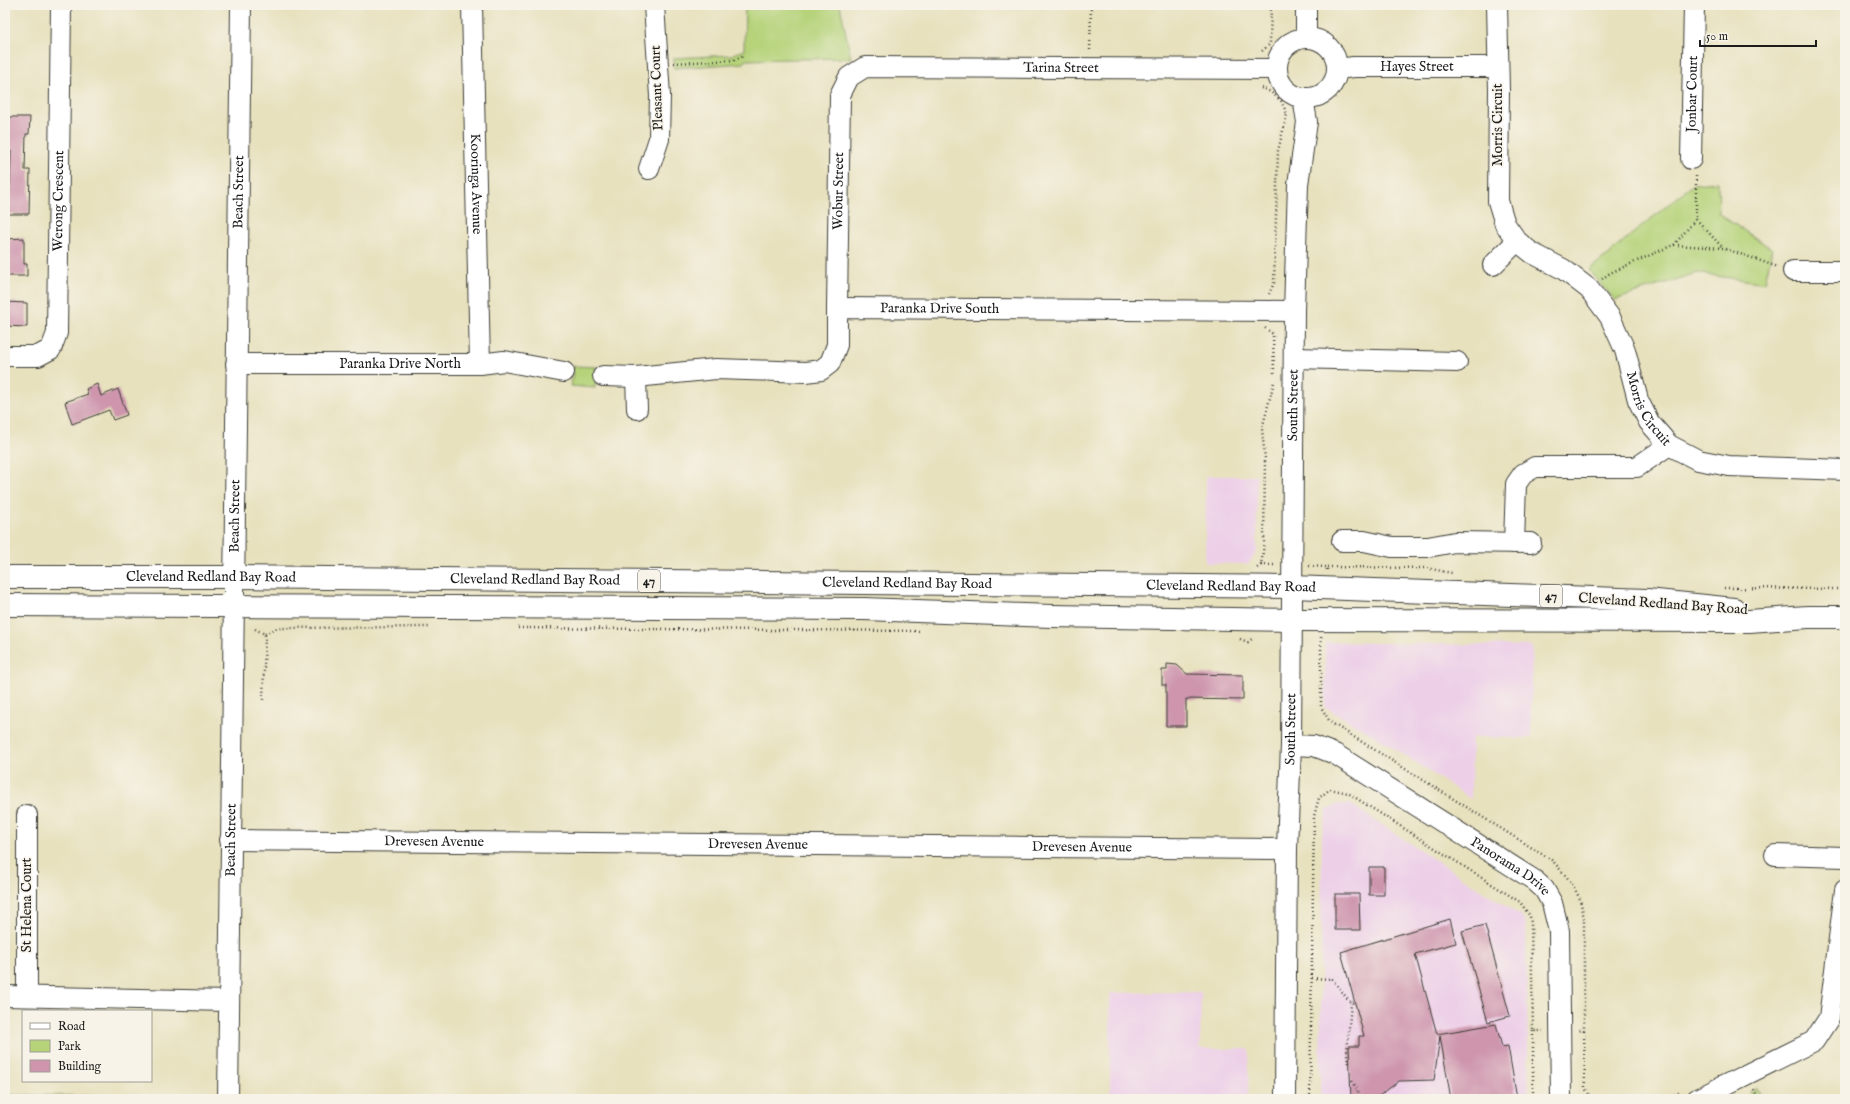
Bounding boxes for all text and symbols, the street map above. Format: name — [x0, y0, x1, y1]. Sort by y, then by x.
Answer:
scale bar — [1700, 22, 1816, 48]
text: 50 m — [1706, 29, 1728, 44]
street label: Pleasant Court — [647, 45, 667, 131]
street label: Jonbar Court — [1682, 55, 1702, 135]
street label: Hayes Street — [1380, 58, 1454, 76]
street label: Tarina Street — [1023, 59, 1099, 77]
street label: Morris Circuit — [1489, 83, 1507, 167]
street label: Kooringa Avenue — [466, 133, 486, 235]
street label: Werong Crescent — [49, 150, 68, 251]
street label: Wobur Street — [829, 152, 848, 230]
street label: Beach Street — [229, 155, 248, 229]
street label: Paranka Drive South — [880, 299, 1000, 318]
street label: Paranka Drive North — [339, 355, 461, 373]
street label: South Street — [1284, 369, 1303, 441]
street label: Morris Circuit — [1622, 369, 1675, 450]
street label: Beach Street — [225, 479, 244, 553]
street label: Cleveland Redland Bay Road — [126, 568, 297, 587]
street label: Cleveland Redland Bay Road — [450, 570, 621, 590]
road number: 47 — [638, 570, 660, 592]
street label: Cleveland Redland Bay Road — [822, 574, 993, 593]
street label: Cleveland Redland Bay Road — [1146, 577, 1317, 597]
road number: 47 — [1540, 585, 1562, 607]
street label: Cleveland Redland Bay Road — [1578, 589, 1749, 619]
street label: South Street — [1281, 693, 1300, 765]
street label: Beach Street — [222, 803, 241, 877]
street label: Drevesen Avenue — [384, 832, 485, 851]
street label: Panorama Drive — [1467, 833, 1555, 899]
street label: Drevesen Avenue — [708, 835, 809, 854]
street label: Drevesen Avenue — [1032, 838, 1133, 857]
street label: St Helena Court — [18, 857, 36, 952]
legend — [22, 1010, 152, 1082]
text: Road — [58, 1019, 86, 1034]
text: Park — [58, 1039, 81, 1054]
text: Building — [58, 1059, 102, 1074]

